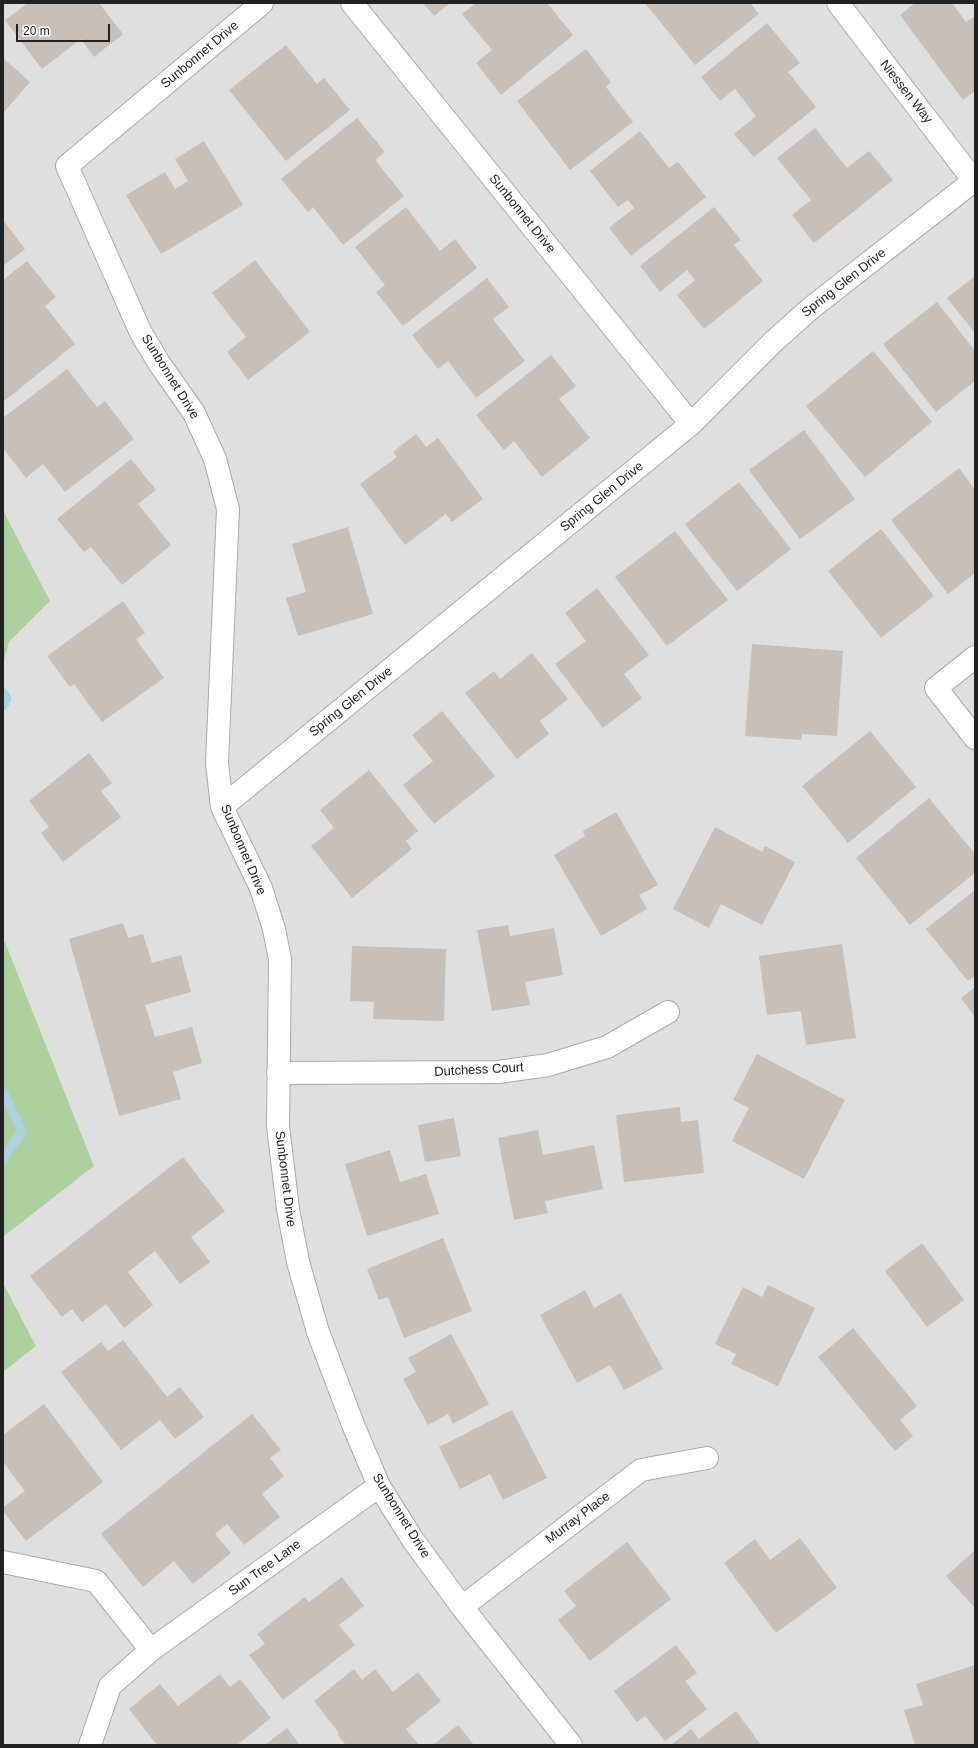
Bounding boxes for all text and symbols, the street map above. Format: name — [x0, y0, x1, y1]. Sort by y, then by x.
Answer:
scale bar — [18, 16, 112, 42]
street label: Sunbonnet Drive — [158, 18, 242, 92]
text: 20 m — [23, 24, 50, 38]
street label: Niessen Way — [876, 57, 936, 127]
street label: Sunbonnet Drive — [485, 171, 559, 257]
street label: Spring Glen Drive — [799, 245, 889, 321]
street label: Sunbonnet Drive — [138, 332, 202, 422]
street label: Spring Glen Drive — [557, 459, 647, 535]
street label: Spring Glen Drive — [306, 664, 396, 740]
street label: Sunbonnet Drive — [217, 802, 269, 898]
street label: Dutchess Court — [434, 1060, 524, 1080]
street label: Sunbonnet Drive — [271, 1130, 299, 1228]
street label: Sunbonnet Drive — [369, 1471, 433, 1561]
street label: Murray Place — [543, 1489, 613, 1547]
street label: Sun Tree Lane — [226, 1537, 304, 1599]

